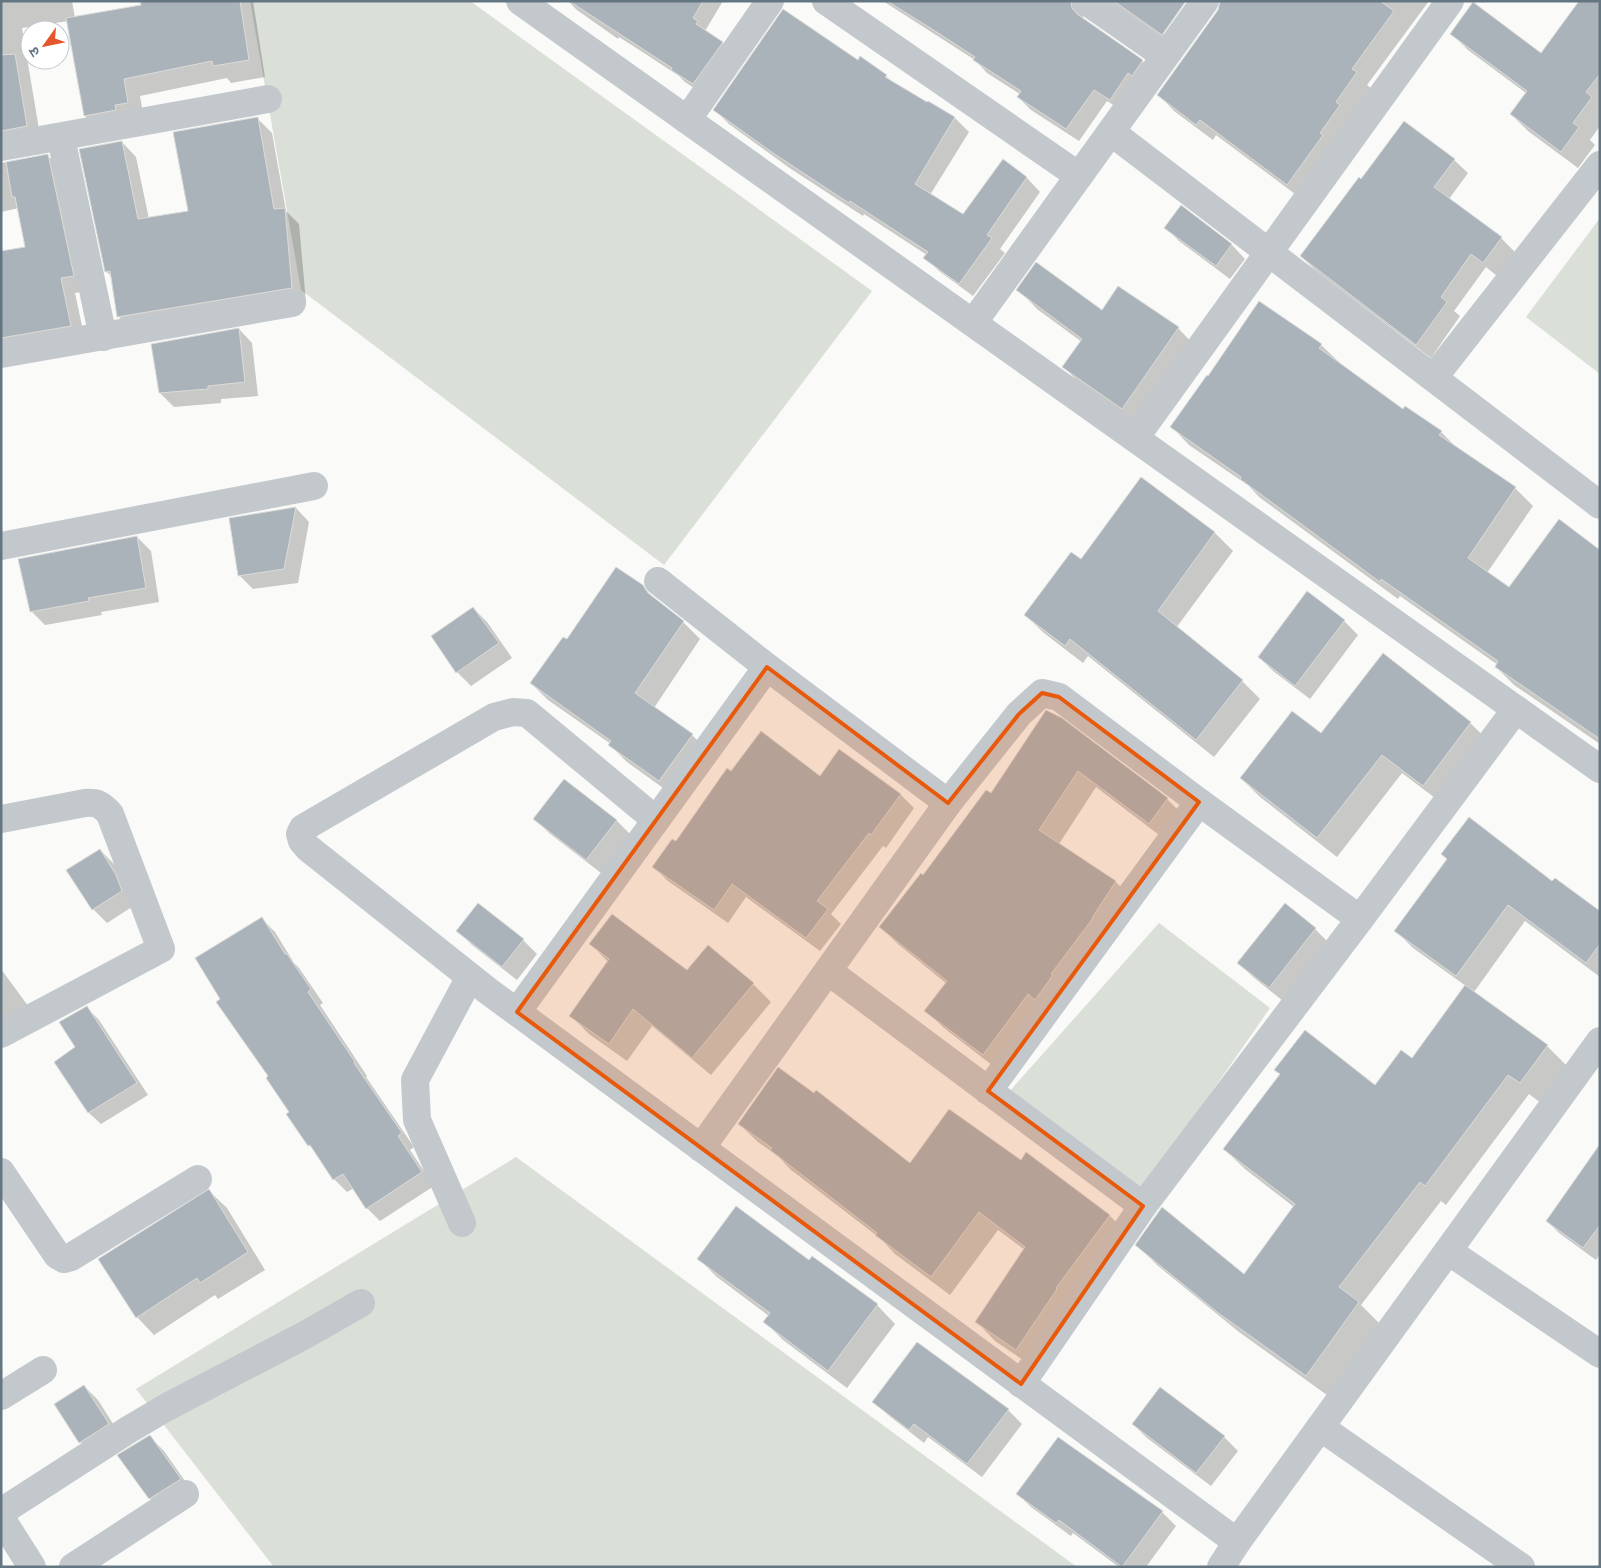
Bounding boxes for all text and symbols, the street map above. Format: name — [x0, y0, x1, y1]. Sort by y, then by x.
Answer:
north arrow — [20, 20, 70, 70]
text: उ — [24, 43, 44, 60]

